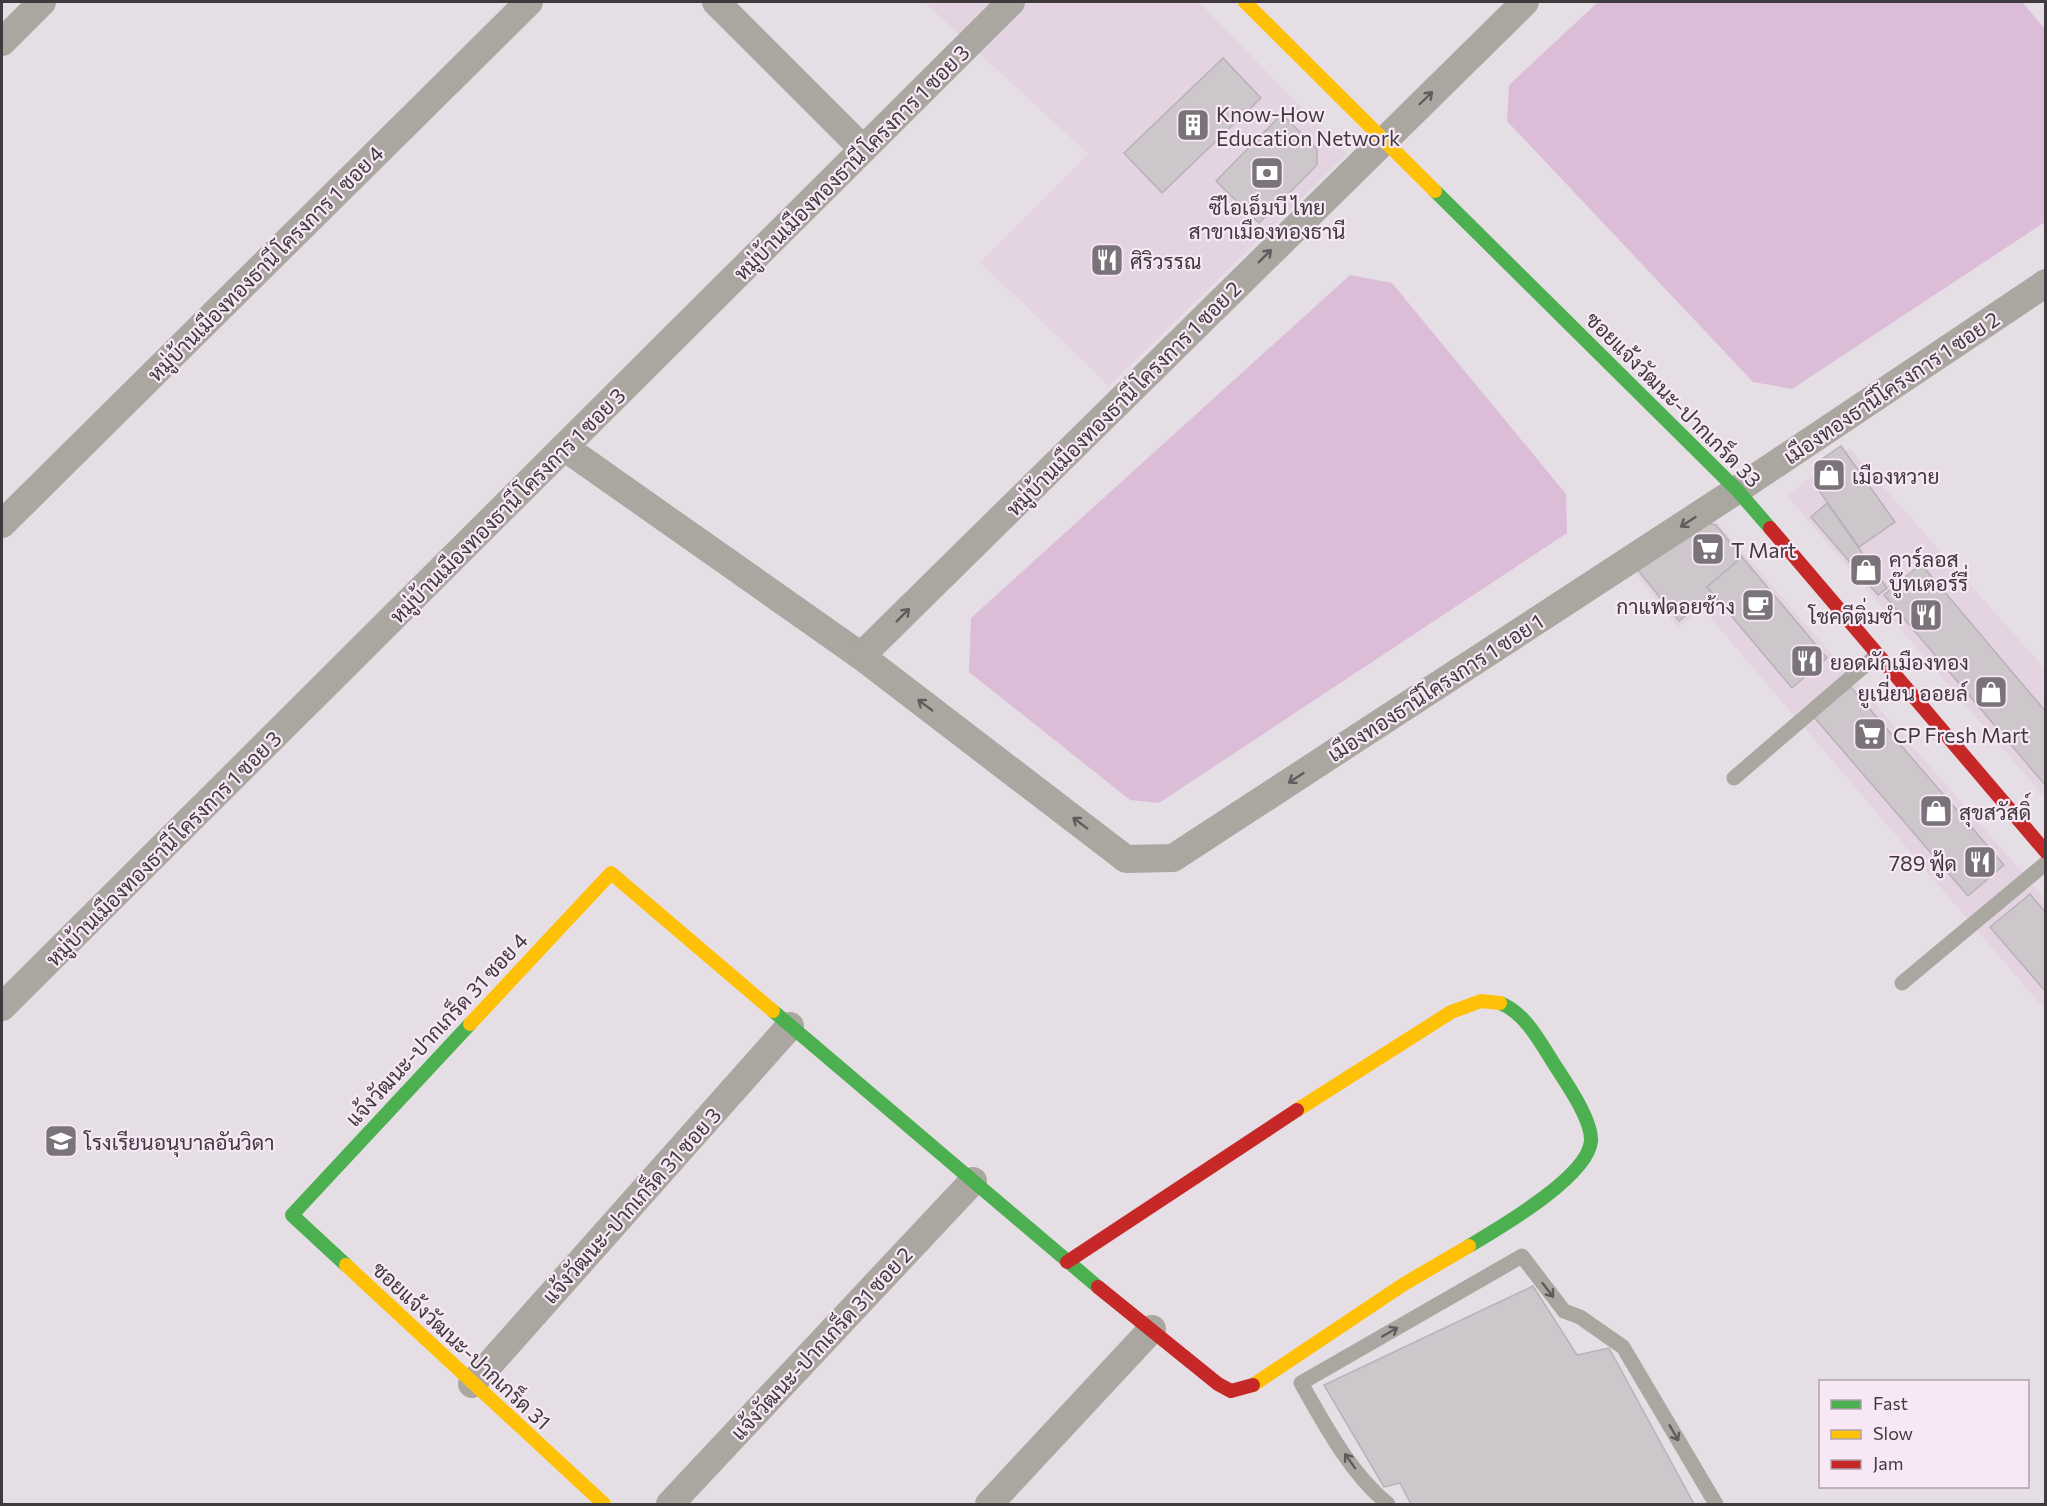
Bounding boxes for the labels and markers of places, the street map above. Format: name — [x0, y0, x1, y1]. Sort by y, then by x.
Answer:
place label: Know-How Education Network — [1216, 101, 1400, 150]
building icon: Know-How Education Network — [1175, 107, 1211, 143]
bank icon: ซีไอเอ็มบี ไทย สาขาเมืองทองธานี — [1249, 155, 1285, 191]
place label: ซีไอเอ็มบี ไทย สาขาเมืองทองธานี — [1189, 193, 1345, 243]
restaurant icon: ศิริวรรณ — [1089, 242, 1125, 278]
place label: ศิริวรรณ — [1130, 248, 1201, 273]
shop icon: เมืองหวาย — [1811, 457, 1847, 493]
place label: เมืองหวาย — [1852, 463, 1940, 488]
supermarket icon: T Mart — [1690, 531, 1726, 567]
place label: T Mart — [1731, 537, 1796, 562]
place label: คาร์ลอส บู๊ทเตอร์รี่ — [1889, 546, 1968, 599]
shop icon: คาร์ลอส บู๊ทเตอร์รี่ — [1848, 552, 1884, 588]
cafe icon: กาแฟดอยช้าง — [1740, 587, 1776, 623]
place label: กาแฟดอยช้าง — [1616, 593, 1735, 618]
place label: โชคดีติ่มซำ — [1807, 597, 1903, 628]
restaurant icon: โชคดีติ่มซำ — [1908, 597, 1944, 633]
restaurant icon: ยอดผักเมืองทอง — [1789, 643, 1825, 679]
place label: ยอดผักเมืองทอง — [1830, 649, 1969, 674]
place label: ยูเนี่ยน ออยล์ — [1858, 674, 1968, 709]
shop icon: ยูเนี่ยน ออยล์ — [1973, 674, 2009, 710]
supermarket icon: CP Fresh Mart — [1852, 716, 1888, 752]
place label: CP Fresh Mart — [1893, 722, 2029, 747]
place label: สุขสวัสดิ์ — [1959, 792, 2031, 827]
shop icon: สุขสวัสดิ์ — [1918, 793, 1954, 829]
restaurant icon: 789 ฟู้ด — [1962, 844, 1998, 880]
place label: 789 ฟู้ด — [1889, 850, 1957, 879]
school or university icon: โรงเรียนอนุบาลอันวิดา — [43, 1123, 79, 1159]
place label: โรงเรียนอนุบาลอันวิดา — [83, 1129, 274, 1157]

